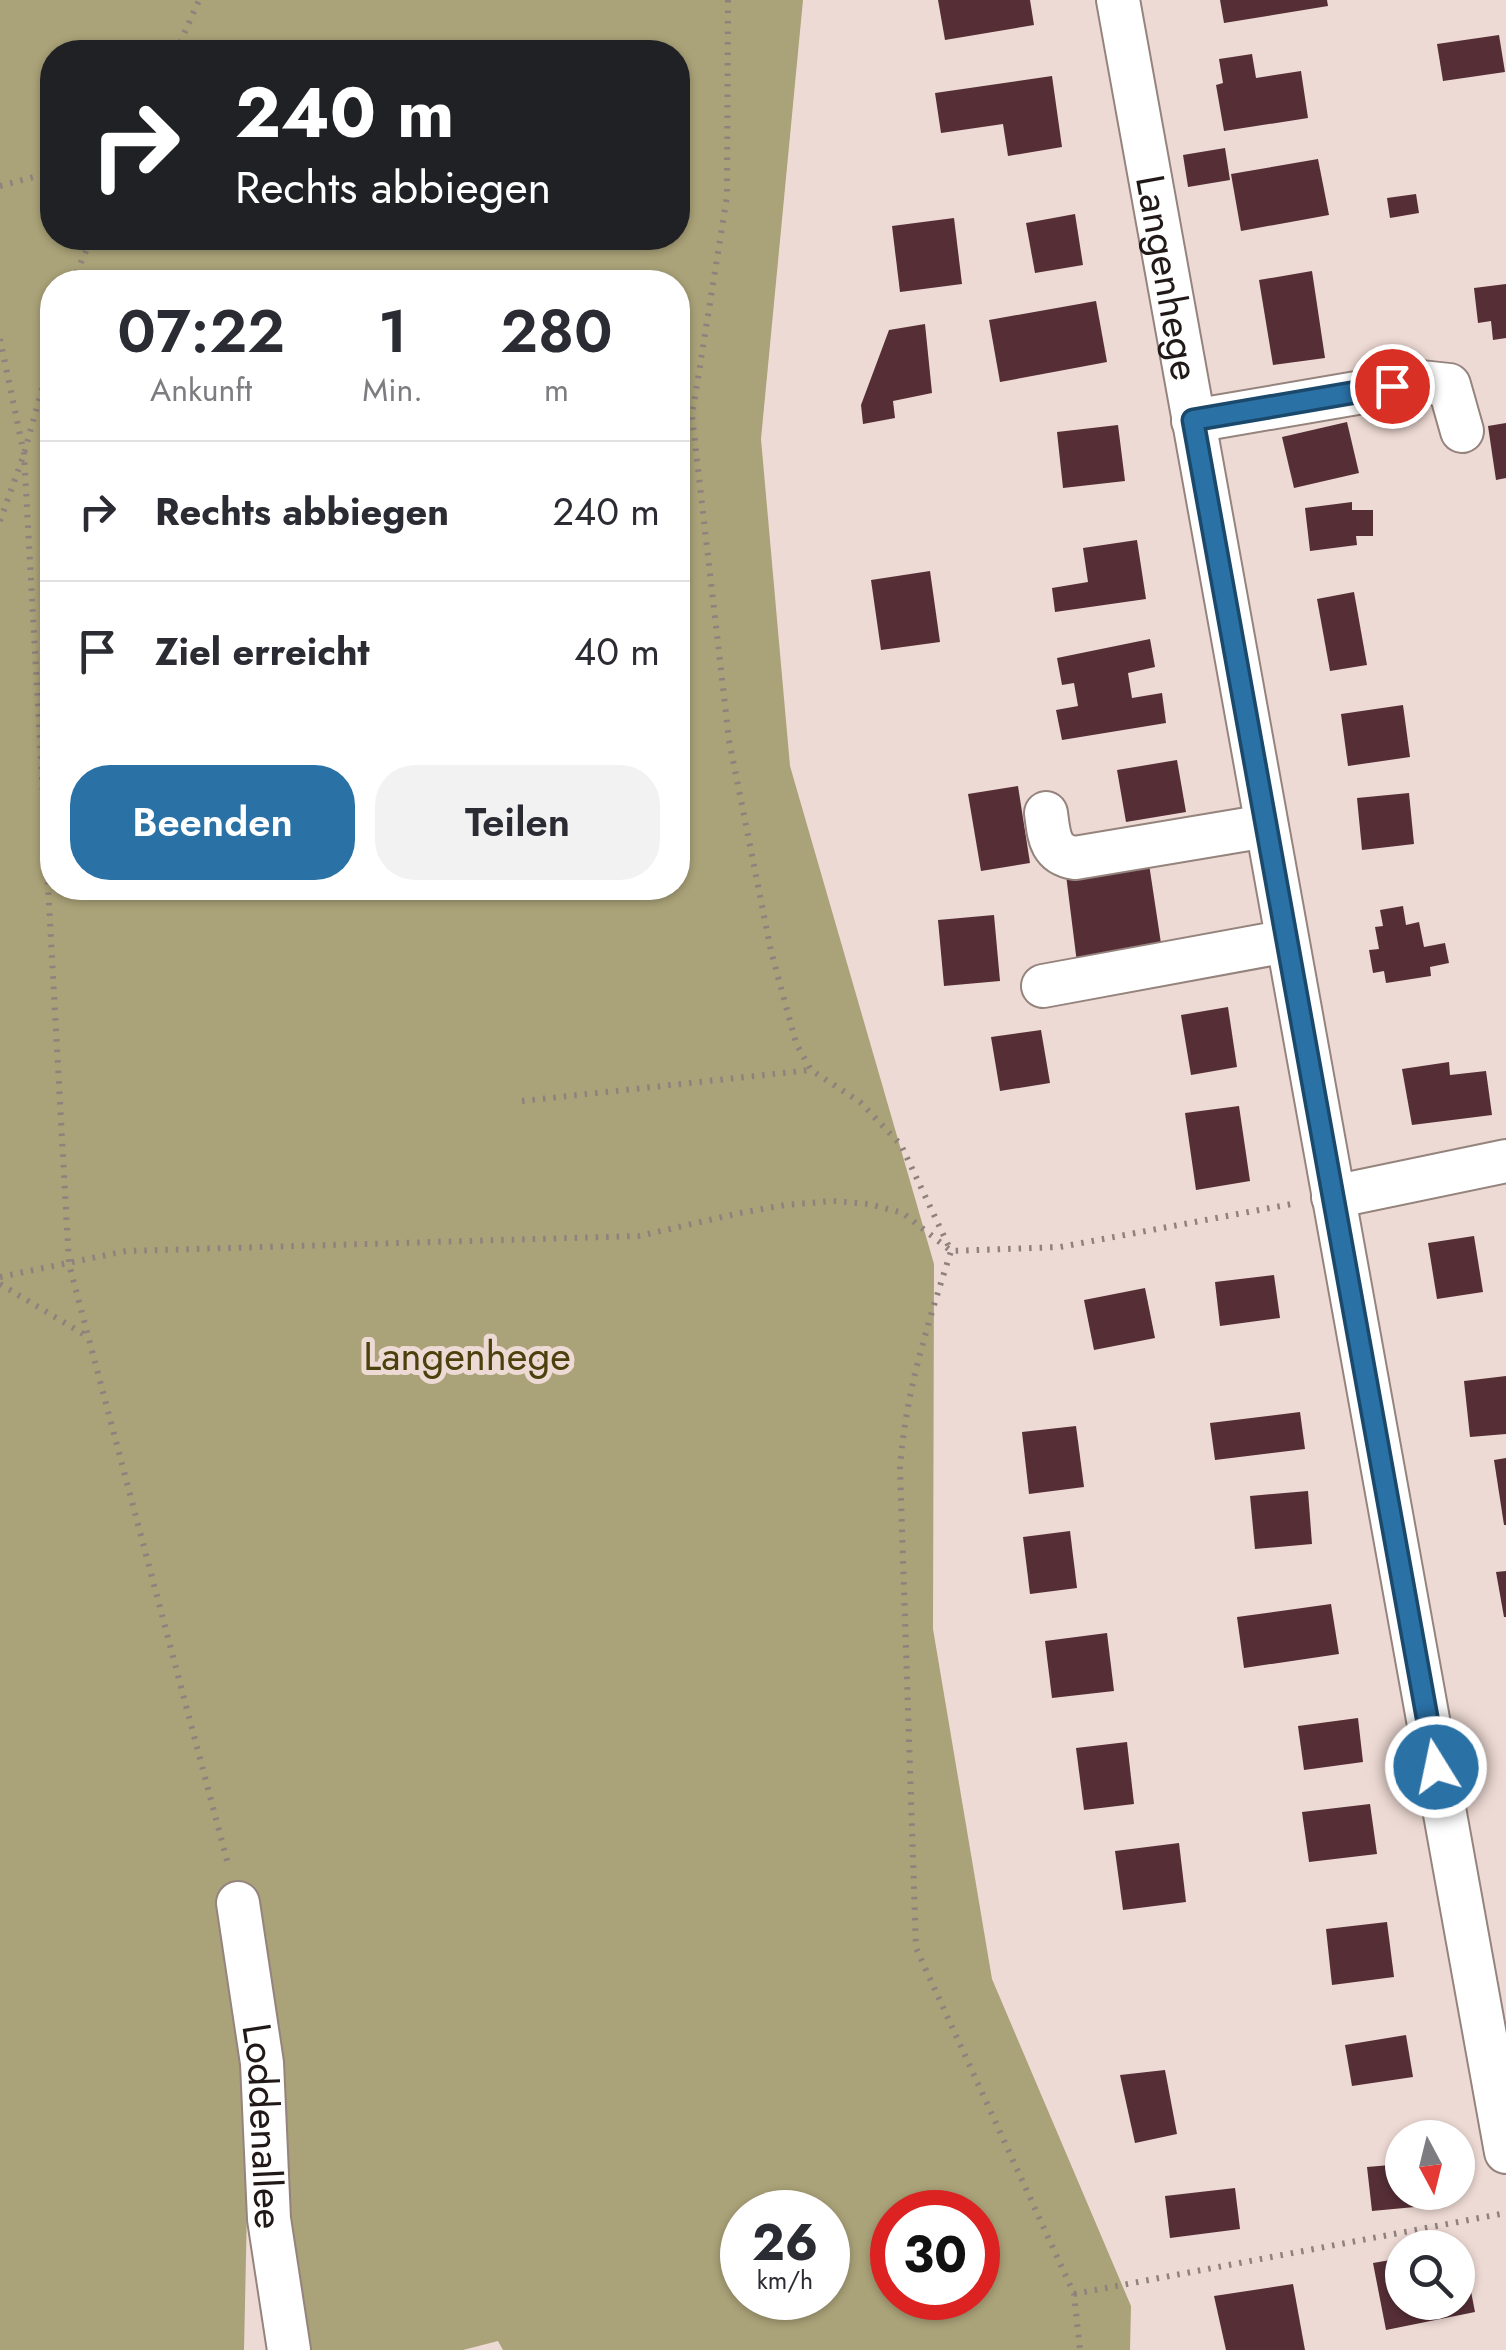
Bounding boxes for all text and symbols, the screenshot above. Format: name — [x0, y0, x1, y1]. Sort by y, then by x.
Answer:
text: 240 m — [235, 62, 455, 163]
icon: right — [70, 80, 200, 210]
text: Rechts abbiegen — [235, 155, 551, 220]
street label: Langenhege — [1121, 170, 1215, 385]
text: 07:22 — [117, 288, 285, 375]
text: 1 — [378, 288, 407, 375]
text: 280 — [500, 288, 613, 375]
pin — [1350, 344, 1435, 429]
icon: arrive — [1365, 359, 1420, 414]
text: Ankunft — [150, 367, 252, 413]
text: Min. — [362, 367, 423, 413]
text: m — [544, 367, 569, 413]
icon: right — [70, 484, 125, 539]
text: Rechts abbiegen — [155, 484, 449, 539]
text: 240 m — [552, 484, 660, 539]
icon: arrive — [70, 624, 125, 679]
text: Ziel erreicht — [155, 624, 370, 679]
text: 40 m — [574, 624, 660, 679]
button: Beenden — [70, 765, 355, 880]
button: Teilen — [375, 765, 660, 880]
park label: Langenhege — [363, 1327, 571, 1385]
position arrow — [1384, 1715, 1488, 1819]
street label: Loddenallee — [227, 2019, 298, 2230]
north arrow — [1385, 2120, 1475, 2210]
map controls — [1385, 2120, 1475, 2320]
speed limit sign: 30 — [870, 2190, 1000, 2320]
text: 26 — [752, 2206, 818, 2279]
button: search — [1385, 2230, 1475, 2320]
text: km/h — [757, 2262, 813, 2298]

